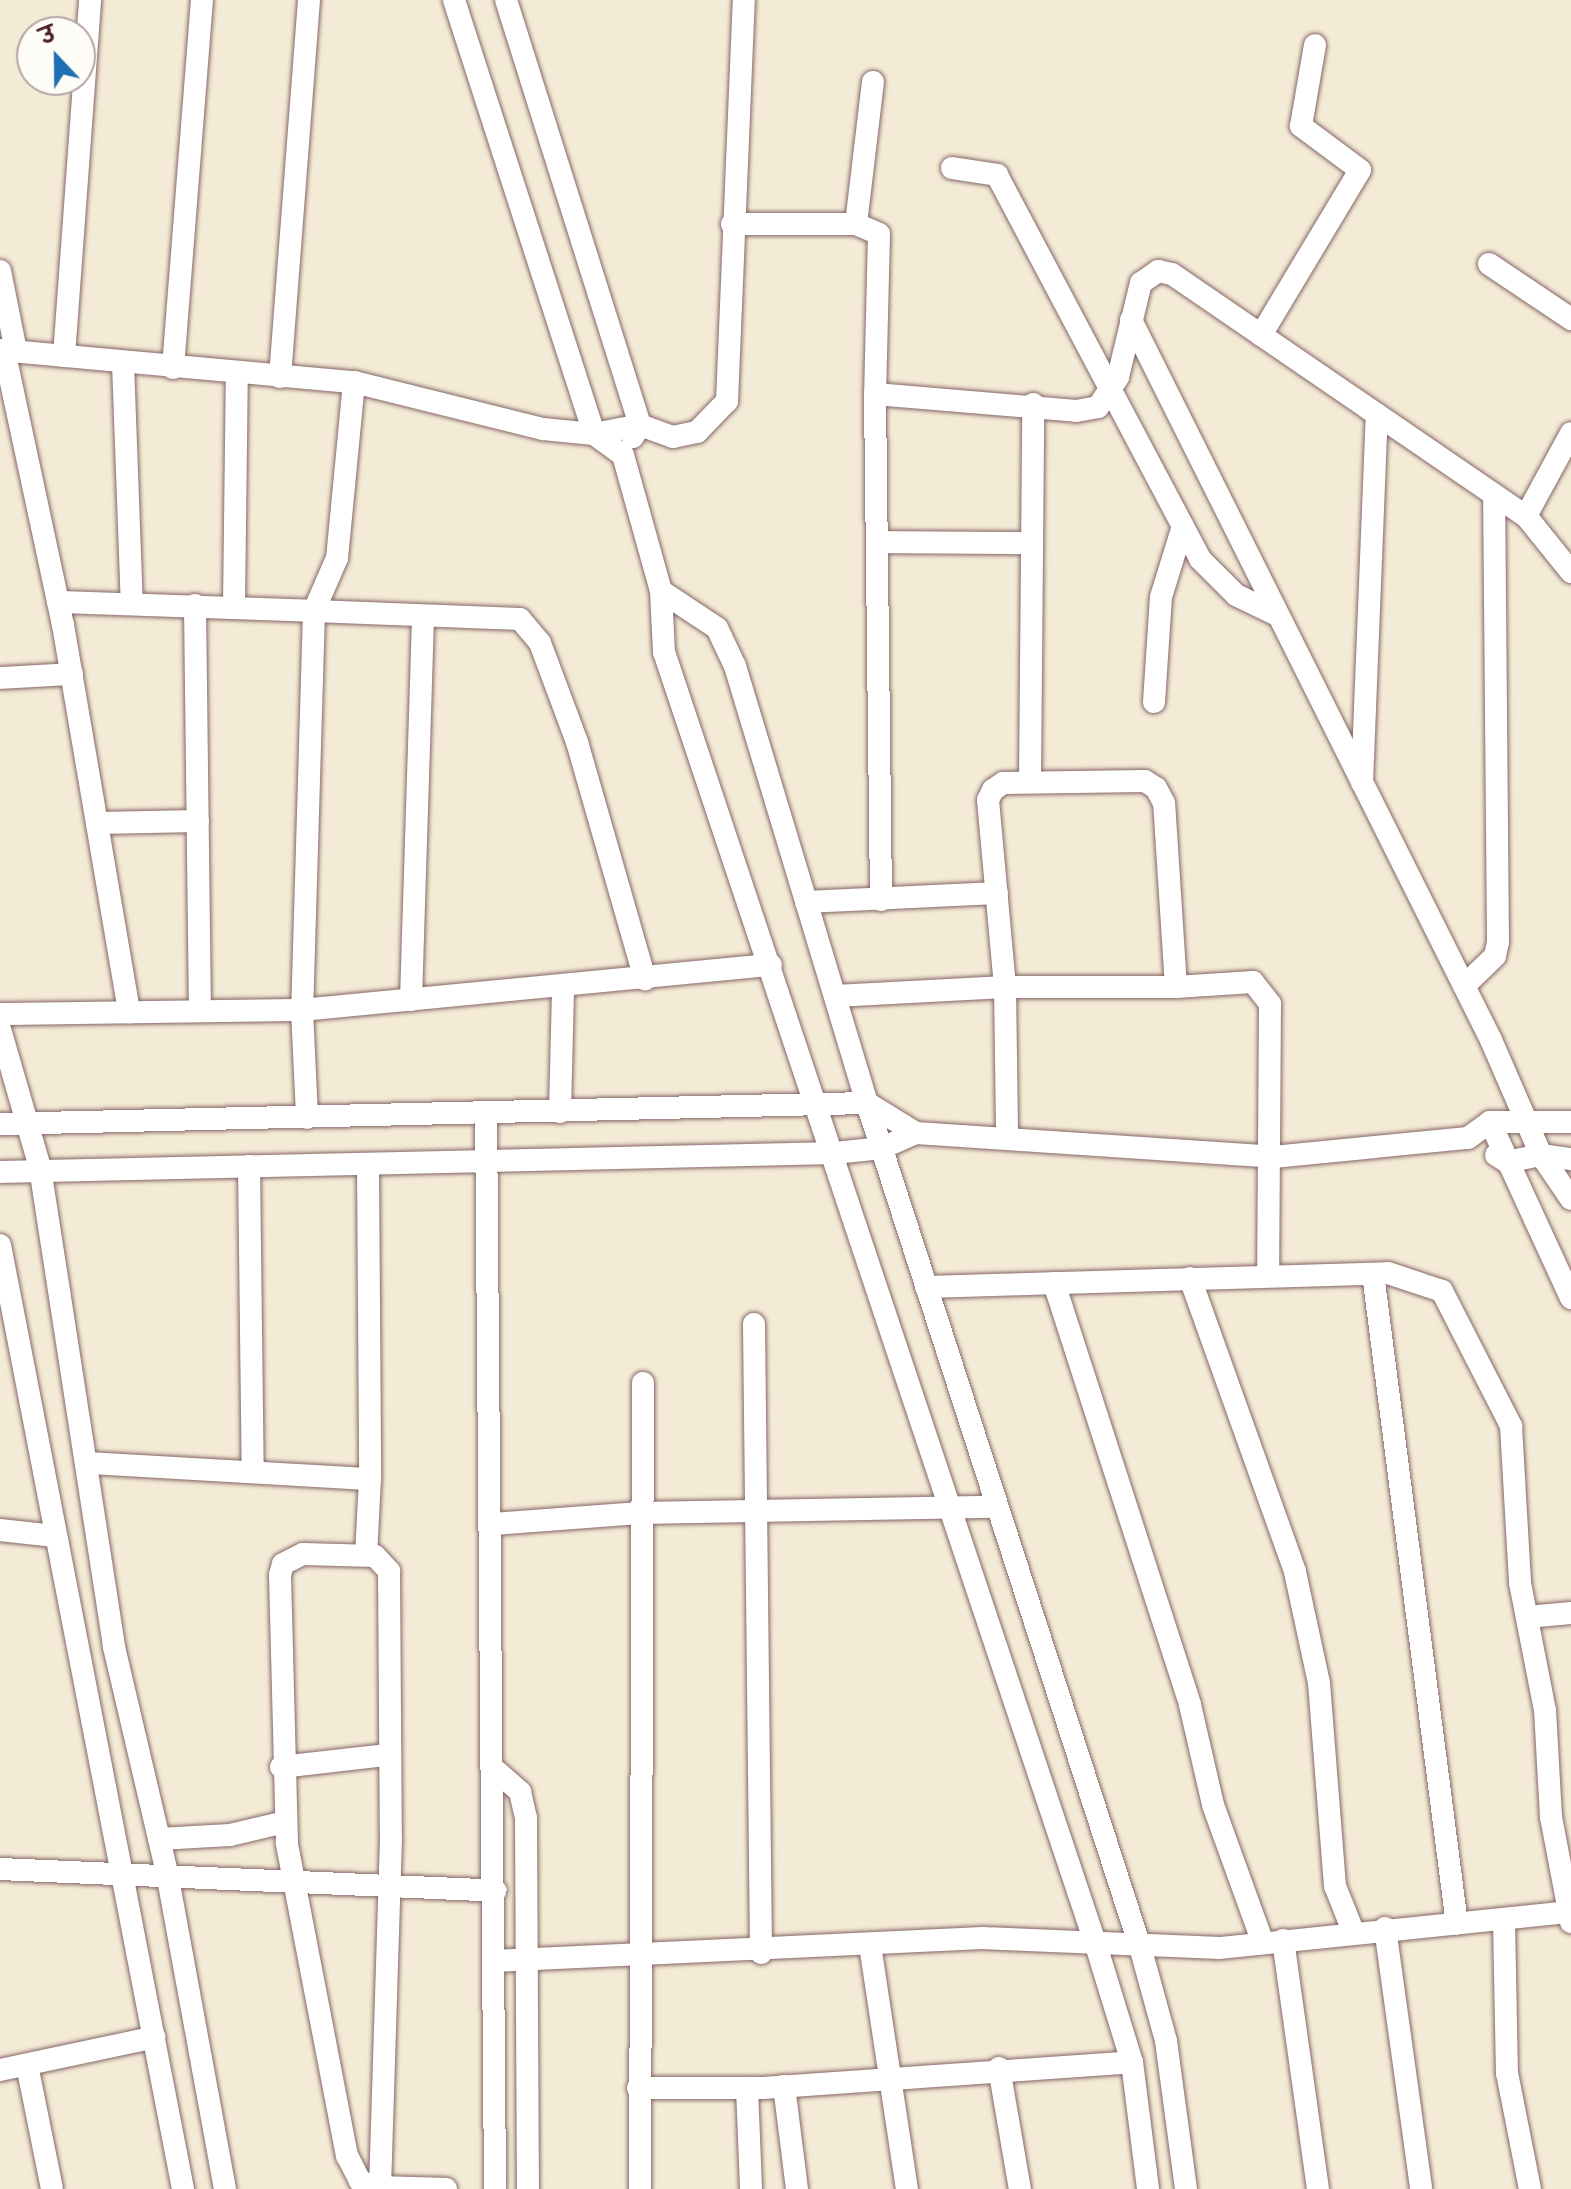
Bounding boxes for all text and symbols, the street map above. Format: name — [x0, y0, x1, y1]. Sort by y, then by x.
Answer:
text: उ — [33, 14, 62, 56]
north arrow — [16, 16, 96, 96]

